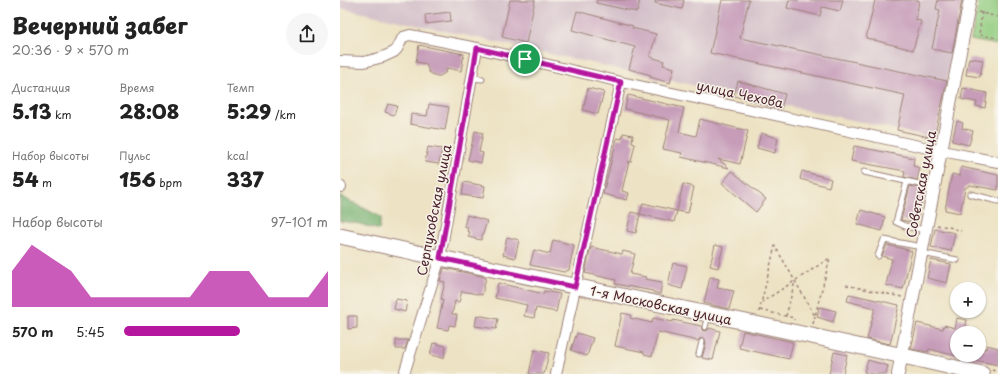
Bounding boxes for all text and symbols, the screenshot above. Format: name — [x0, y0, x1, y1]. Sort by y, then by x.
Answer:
text: Вечерний забег — [12, 8, 188, 41]
button: share — [286, 13, 328, 55]
text: 20:36 · 9 × 570 m — [12, 40, 129, 59]
pin — [508, 42, 542, 76]
icon: arrive — [514, 48, 536, 70]
street label: улица Чехова — [695, 75, 786, 112]
text: Дистанция — [12, 79, 70, 96]
text: Время — [119, 79, 154, 96]
text: Темп — [227, 79, 254, 96]
text: 5.13 — [12, 96, 51, 126]
text: 28:08 — [119, 96, 179, 126]
text: 5:29 — [227, 96, 271, 126]
text: km — [51, 106, 72, 123]
text: /km — [271, 106, 296, 123]
street label: Советская улица — [901, 128, 940, 239]
street label: Серпуховская улица — [411, 142, 456, 277]
text: Набор высоты — [12, 147, 89, 164]
text: Пульс — [119, 147, 150, 164]
text: kcal — [227, 147, 249, 164]
text: 54 — [12, 164, 39, 194]
text: 156 — [119, 164, 156, 194]
text: 337 — [227, 164, 264, 194]
text: m — [39, 174, 52, 191]
text: bpm — [156, 174, 182, 191]
text: Набор высоты — [12, 212, 103, 231]
text: 97–101 m — [271, 212, 328, 231]
street label: 1-я Московская улица — [589, 280, 734, 329]
map controls — [950, 282, 986, 362]
button: + — [950, 282, 986, 318]
text: 570 m — [12, 322, 53, 341]
text: 5:45 — [76, 322, 105, 341]
button: − — [950, 326, 986, 362]

